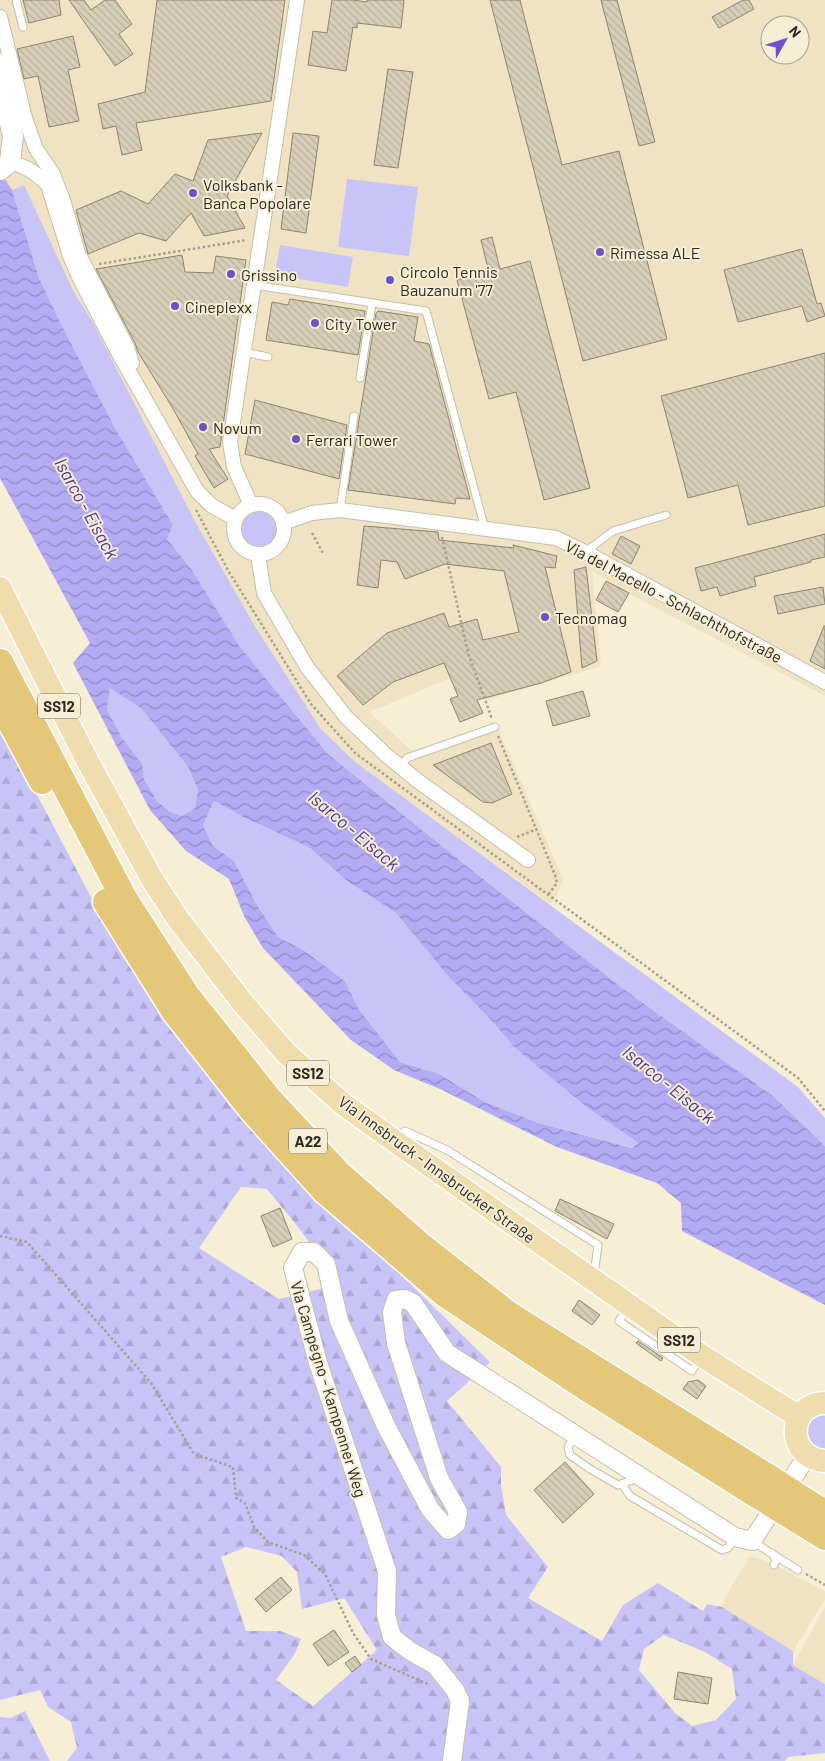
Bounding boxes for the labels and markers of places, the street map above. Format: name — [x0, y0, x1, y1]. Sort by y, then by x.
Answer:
place label: Volksbank - Banca Popolare — [203, 175, 311, 212]
marker: Volksbank - Banca Popolare — [187, 187, 199, 199]
place label: Rimessa ALE — [610, 243, 700, 262]
marker: Rimessa ALE — [594, 246, 606, 258]
place label: Circolo Tennis Bauzanum '77 — [400, 262, 498, 299]
place label: Grissino — [241, 265, 297, 284]
marker: Grissino — [225, 268, 237, 280]
marker: Circolo Tennis Bauzanum '77 — [384, 274, 396, 286]
place label: Cineplexx — [185, 297, 252, 316]
marker: Cineplexx — [169, 300, 181, 312]
place label: City Tower — [325, 314, 397, 333]
marker: City Tower — [309, 317, 321, 329]
place label: Novum — [213, 418, 262, 437]
marker: Novum — [197, 421, 209, 433]
place label: Ferrari Tower — [306, 430, 398, 449]
marker: Ferrari Tower — [290, 433, 302, 445]
place label: Tecnomag — [555, 608, 627, 627]
marker: Tecnomag — [539, 611, 551, 623]

